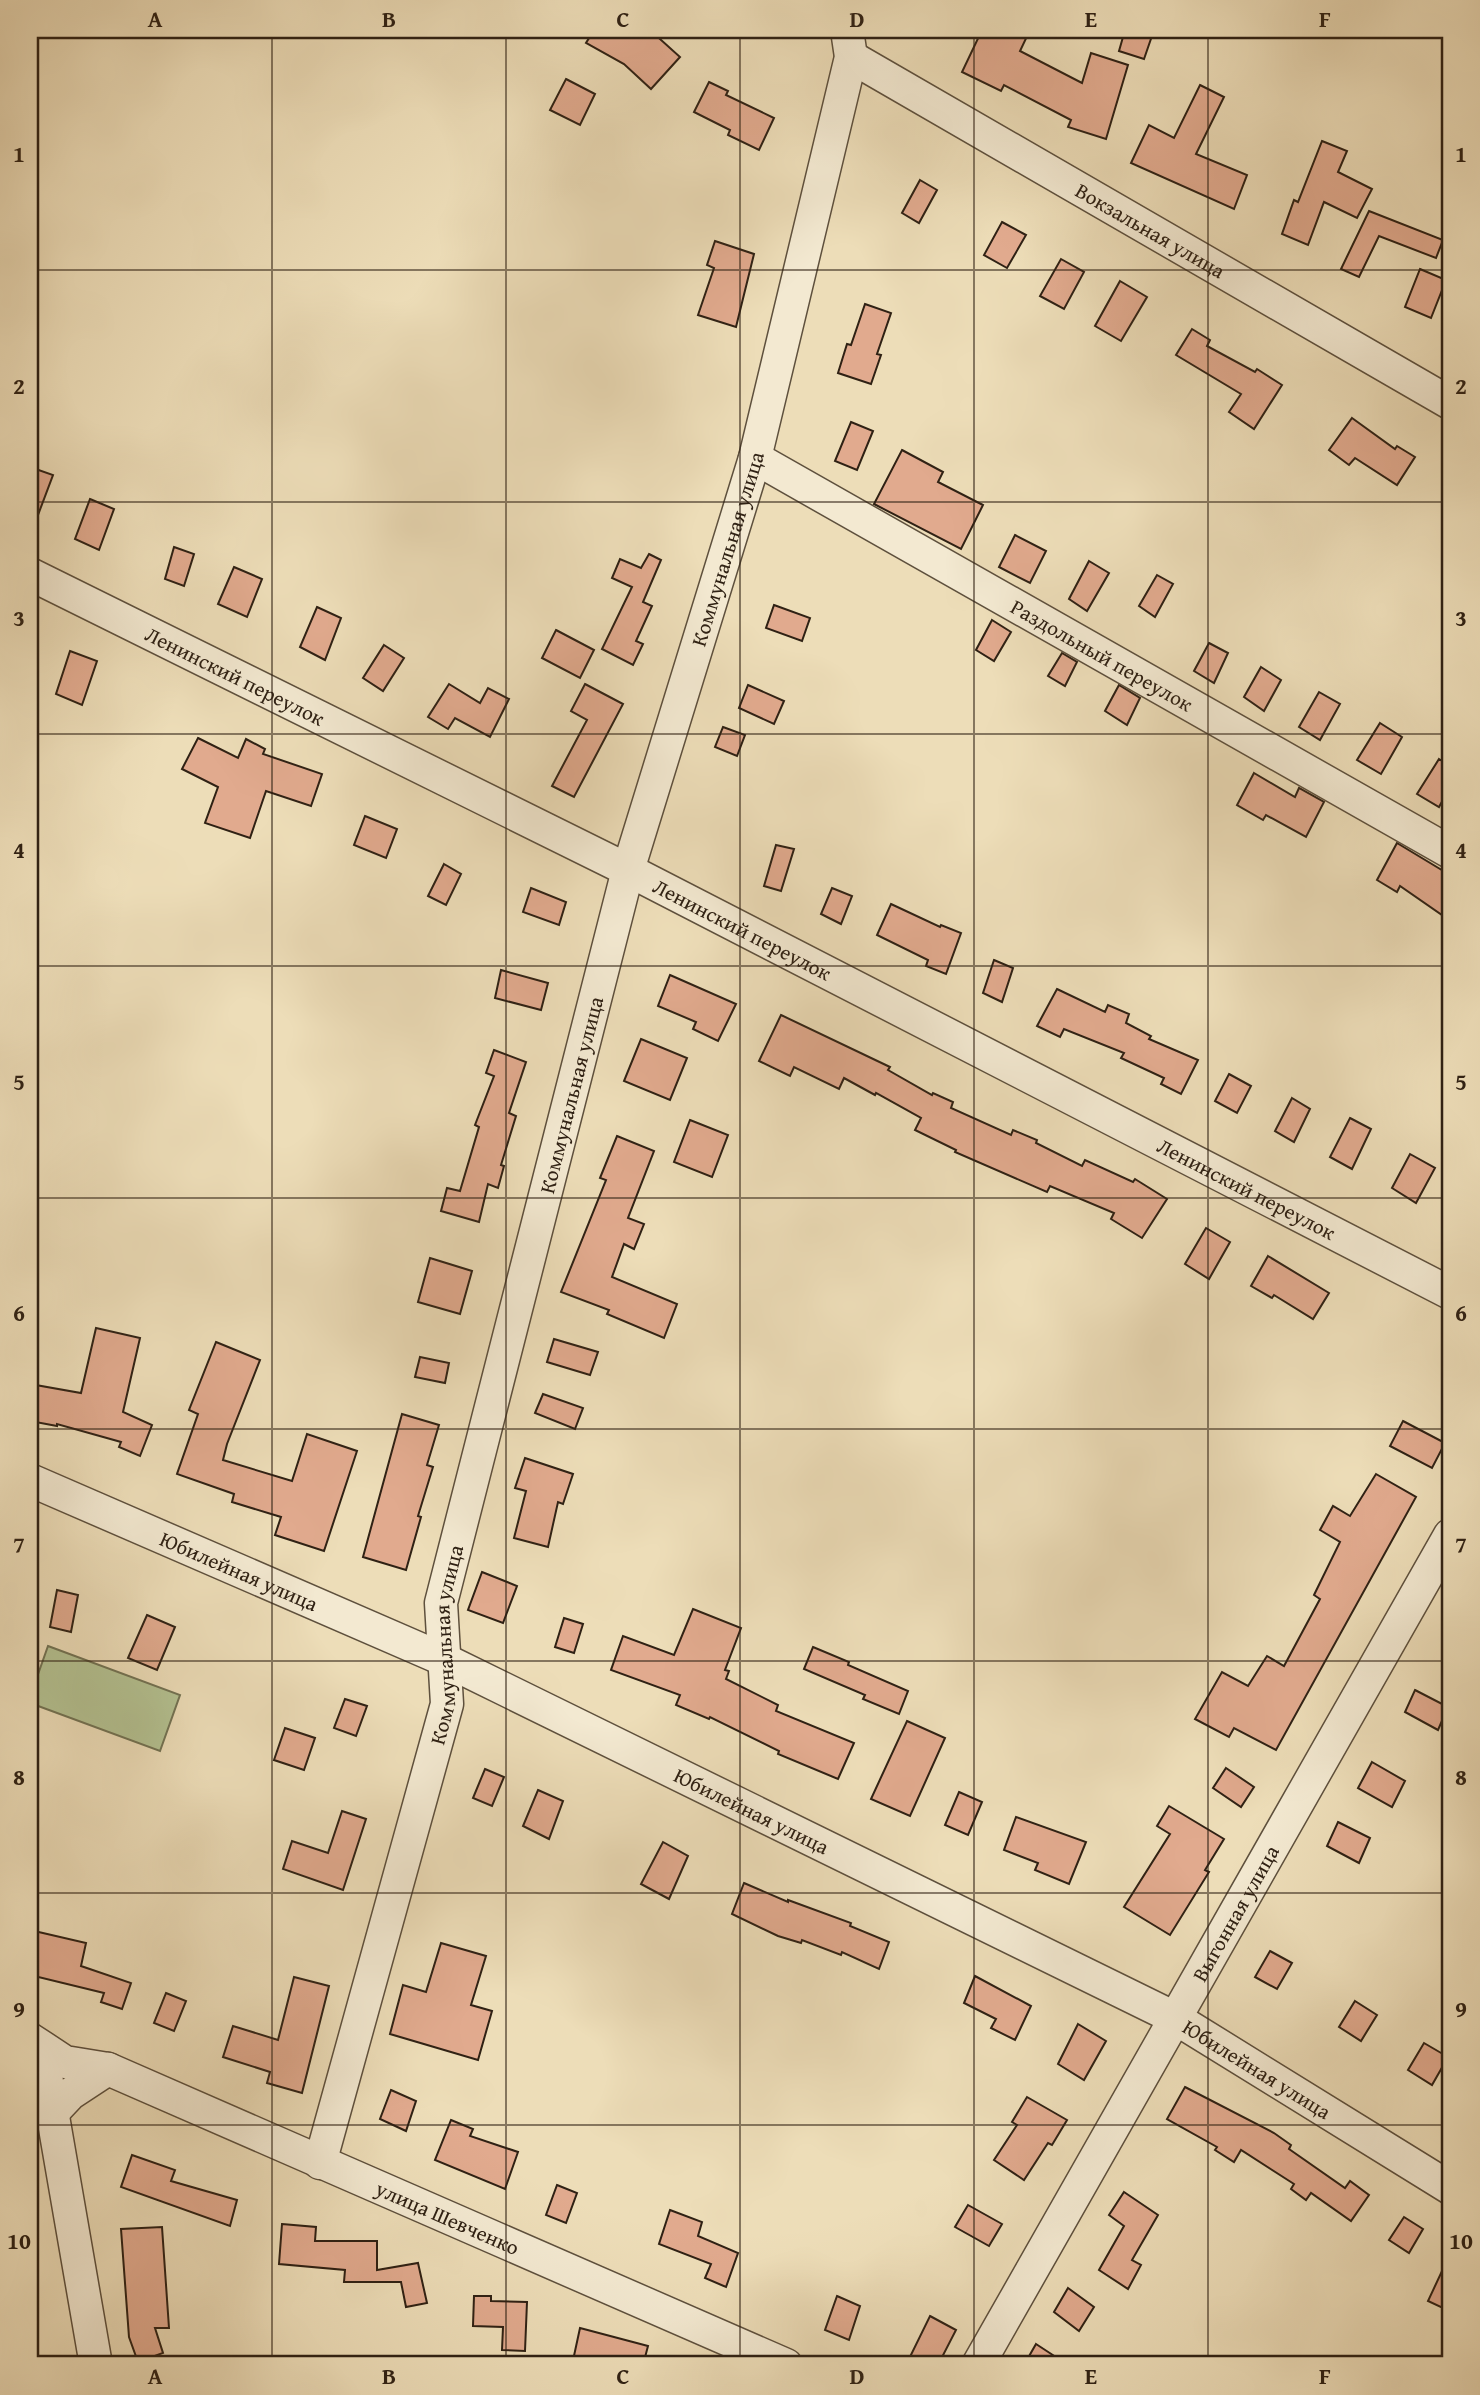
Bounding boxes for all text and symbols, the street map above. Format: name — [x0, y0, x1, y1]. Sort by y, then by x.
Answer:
text: A — [148, 2, 163, 35]
text: B — [382, 2, 396, 35]
text: C — [616, 2, 630, 35]
text: D — [850, 2, 865, 35]
text: E — [1085, 2, 1097, 35]
text: F — [1319, 2, 1331, 35]
text: 1 — [13, 137, 25, 170]
text: 1 — [1455, 137, 1467, 170]
street label: Вокзальная улица — [1070, 175, 1231, 286]
text: 2 — [13, 369, 25, 402]
text: 2 — [1455, 369, 1467, 402]
street label: Коммунальная улица — [682, 448, 771, 650]
street label: Раздольный переулок — [1005, 591, 1199, 719]
text: 3 — [13, 601, 25, 634]
text: 3 — [1455, 601, 1467, 634]
street label: Ленинский переулок — [140, 618, 330, 733]
text: 4 — [13, 833, 25, 866]
text: 4 — [1455, 833, 1467, 866]
street label: Ленинский переулок — [648, 870, 837, 988]
street label: Коммунальная улица — [531, 993, 611, 1196]
text: 5 — [13, 1065, 25, 1098]
text: 5 — [1455, 1065, 1467, 1098]
street label: Ленинский переулок — [1152, 1130, 1341, 1247]
text: 6 — [13, 1296, 25, 1329]
text: 6 — [1455, 1296, 1467, 1329]
street label: Юбилейная улица — [155, 1523, 323, 1619]
text: 7 — [13, 1528, 25, 1561]
text: 7 — [1455, 1528, 1467, 1561]
street label: Коммунальная улица — [421, 1541, 471, 1748]
street label: Юбилейная улица — [669, 1759, 835, 1862]
text: 8 — [13, 1760, 25, 1793]
text: 8 — [1455, 1760, 1467, 1793]
street label: Выгонная улица — [1184, 1839, 1286, 1987]
text: 9 — [13, 1992, 25, 2025]
text: 9 — [1455, 1992, 1467, 2025]
street label: Юбилейная улица — [1177, 2011, 1337, 2126]
street label: улица Шевченко — [370, 2172, 525, 2262]
text: 10 — [7, 2224, 31, 2257]
text: 10 — [1449, 2224, 1473, 2257]
text: A — [148, 2359, 163, 2392]
text: B — [382, 2359, 396, 2392]
text: C — [616, 2359, 630, 2392]
text: D — [850, 2359, 865, 2392]
text: E — [1085, 2359, 1097, 2392]
text: F — [1319, 2359, 1331, 2392]

